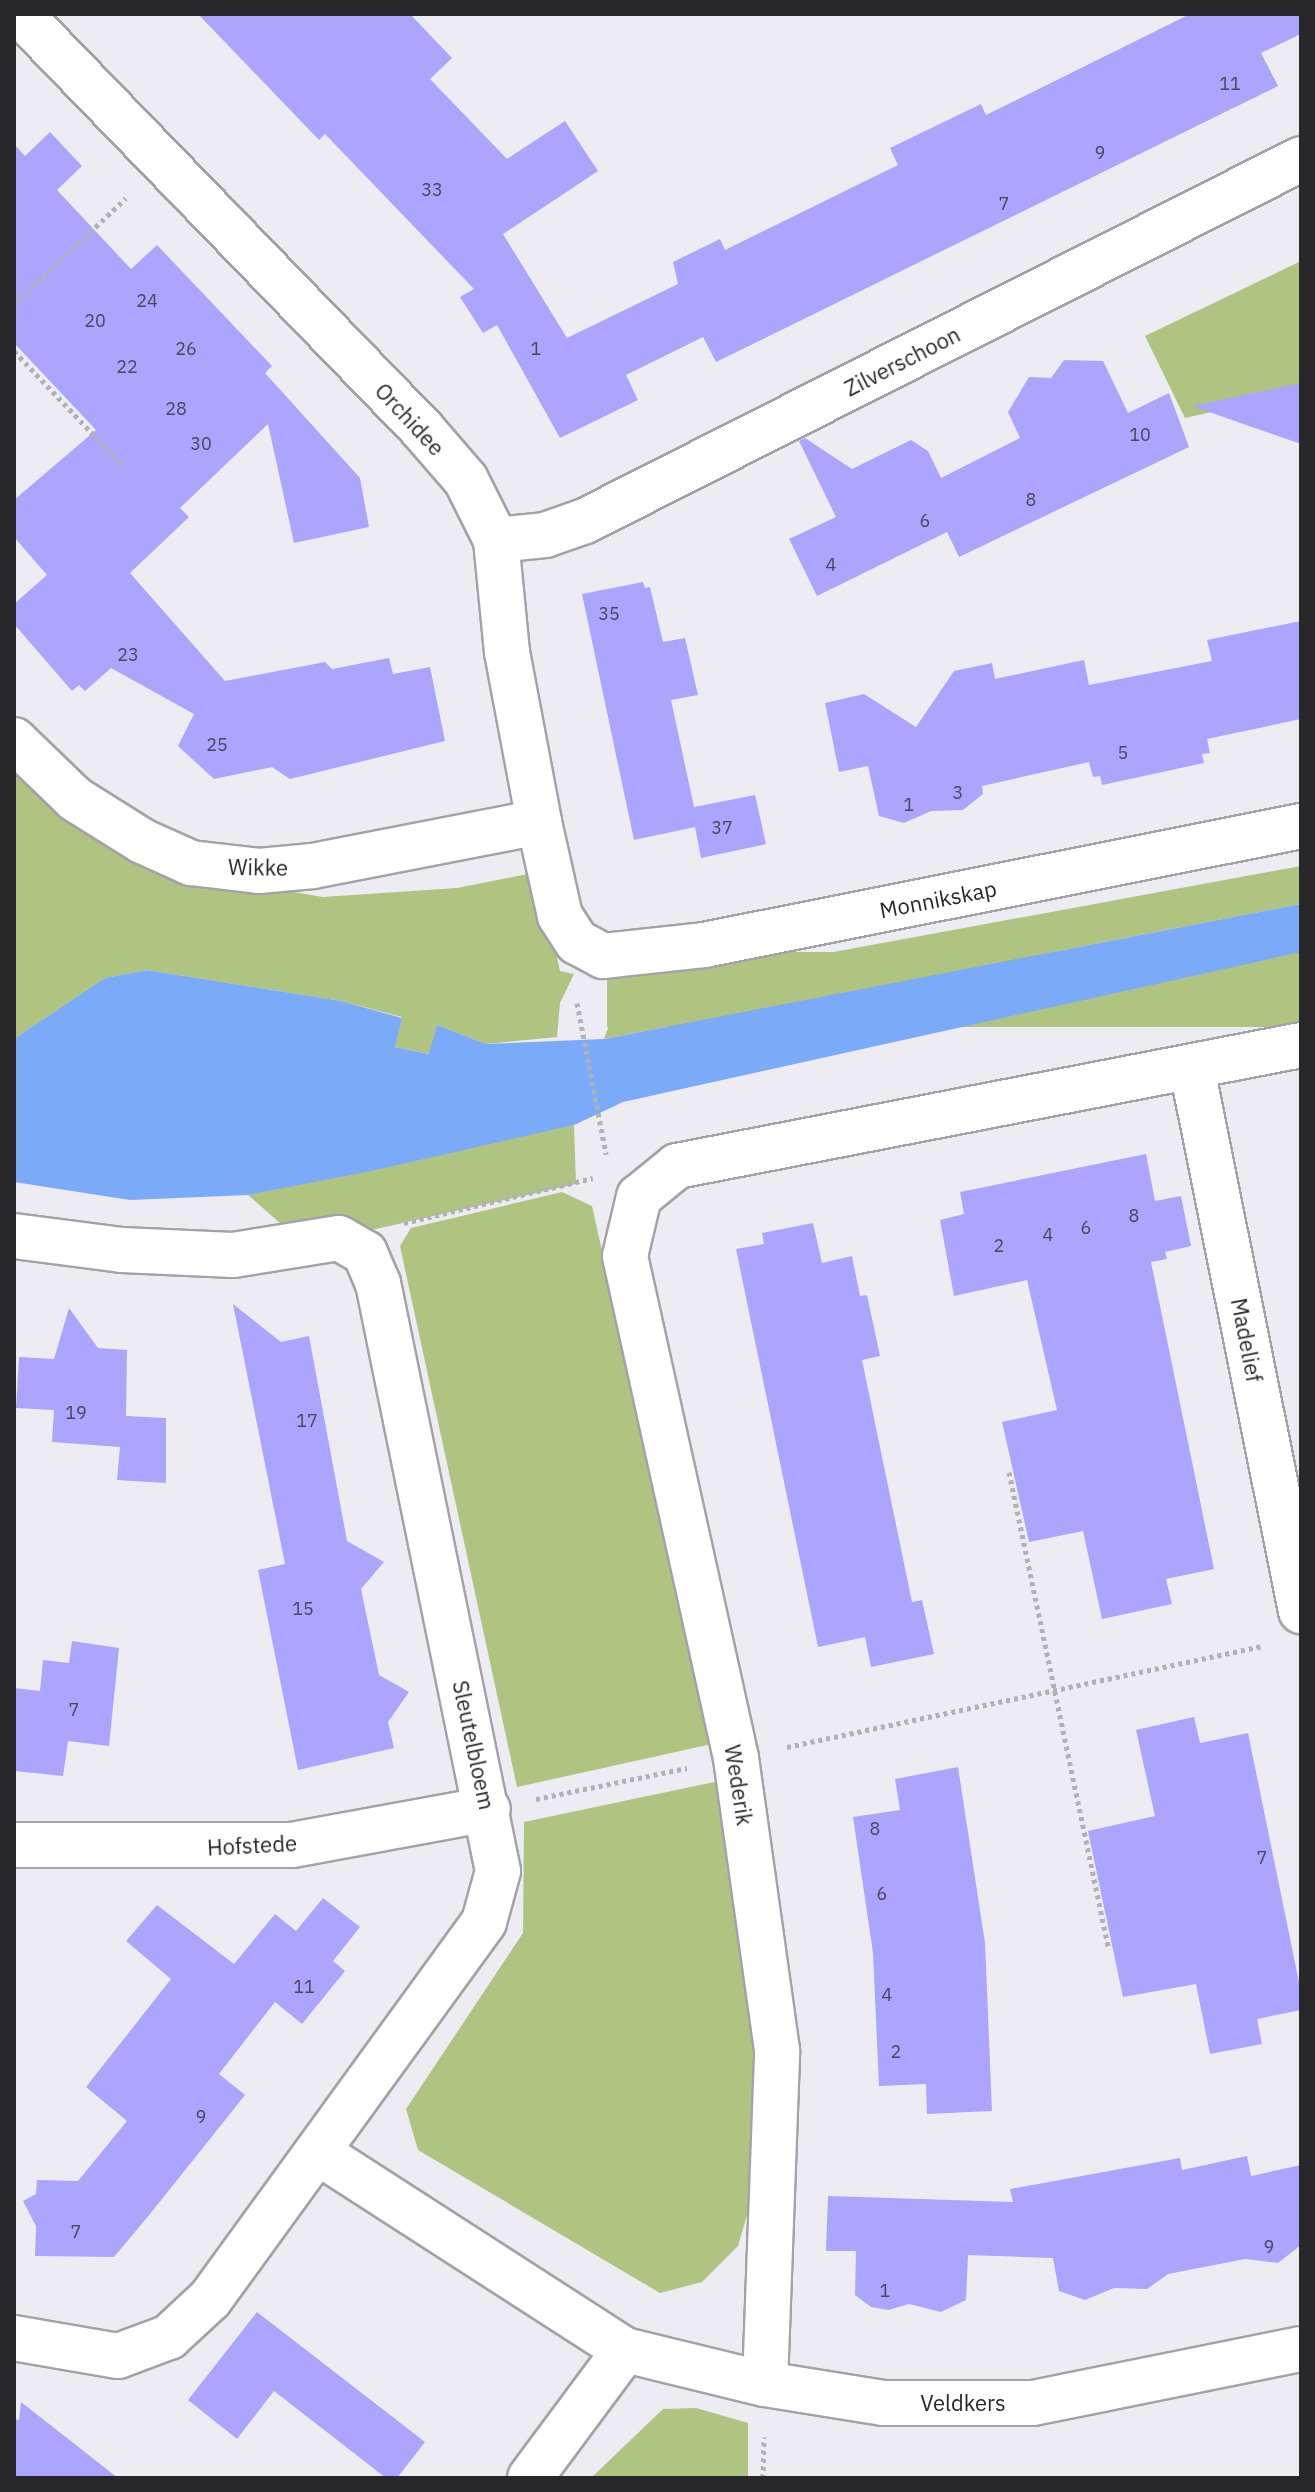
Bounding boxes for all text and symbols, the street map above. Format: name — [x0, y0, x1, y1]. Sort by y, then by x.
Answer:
house number: 11 — [1219, 73, 1241, 95]
house number: 9 — [1095, 142, 1105, 164]
house number: 33 — [421, 179, 443, 201]
house number: 7 — [999, 193, 1009, 215]
house number: 24 — [136, 290, 158, 312]
house number: 20 — [84, 310, 106, 332]
street label: Zilverschoon — [840, 321, 964, 401]
house number: 26 — [175, 338, 197, 360]
house number: 1 — [531, 338, 541, 360]
house number: 22 — [116, 356, 138, 378]
street label: Orchidee — [370, 377, 450, 461]
house number: 28 — [165, 398, 187, 420]
house number: 10 — [1129, 424, 1151, 446]
house number: 30 — [190, 433, 212, 455]
house number: 8 — [1026, 489, 1036, 511]
house number: 6 — [920, 510, 930, 532]
house number: 4 — [826, 554, 836, 576]
house number: 35 — [598, 603, 620, 625]
house number: 23 — [117, 644, 139, 666]
house number: 25 — [206, 734, 228, 756]
house number: 5 — [1118, 742, 1128, 764]
house number: 3 — [953, 782, 963, 804]
house number: 1 — [904, 794, 914, 816]
house number: 37 — [711, 817, 733, 839]
street label: Wikke — [228, 853, 288, 881]
street label: Monnikskap — [877, 875, 999, 923]
house number: 8 — [1129, 1205, 1139, 1227]
house number: 6 — [1081, 1217, 1091, 1239]
house number: 4 — [1043, 1224, 1053, 1246]
house number: 2 — [994, 1235, 1004, 1257]
street label: Madelief — [1226, 1296, 1268, 1384]
house number: 19 — [65, 1402, 87, 1424]
house number: 17 — [296, 1410, 318, 1432]
house number: 15 — [292, 1598, 314, 1620]
street label: Sleutelbloem — [447, 1678, 501, 1812]
house number: 7 — [69, 1699, 79, 1721]
street label: Wederik — [720, 1743, 758, 1827]
house number: 8 — [870, 1818, 880, 1840]
street label: Hofstede — [206, 1829, 298, 1861]
house number: 7 — [1257, 1847, 1267, 1869]
house number: 6 — [877, 1883, 887, 1905]
house number: 11 — [293, 1976, 315, 1998]
house number: 4 — [882, 1984, 892, 2006]
house number: 2 — [891, 2041, 901, 2063]
house number: 9 — [196, 2106, 206, 2128]
house number: 7 — [71, 2221, 81, 2243]
house number: 9 — [1264, 2236, 1274, 2258]
house number: 1 — [880, 2280, 890, 2302]
street label: Veldkers — [920, 2390, 1006, 2416]

